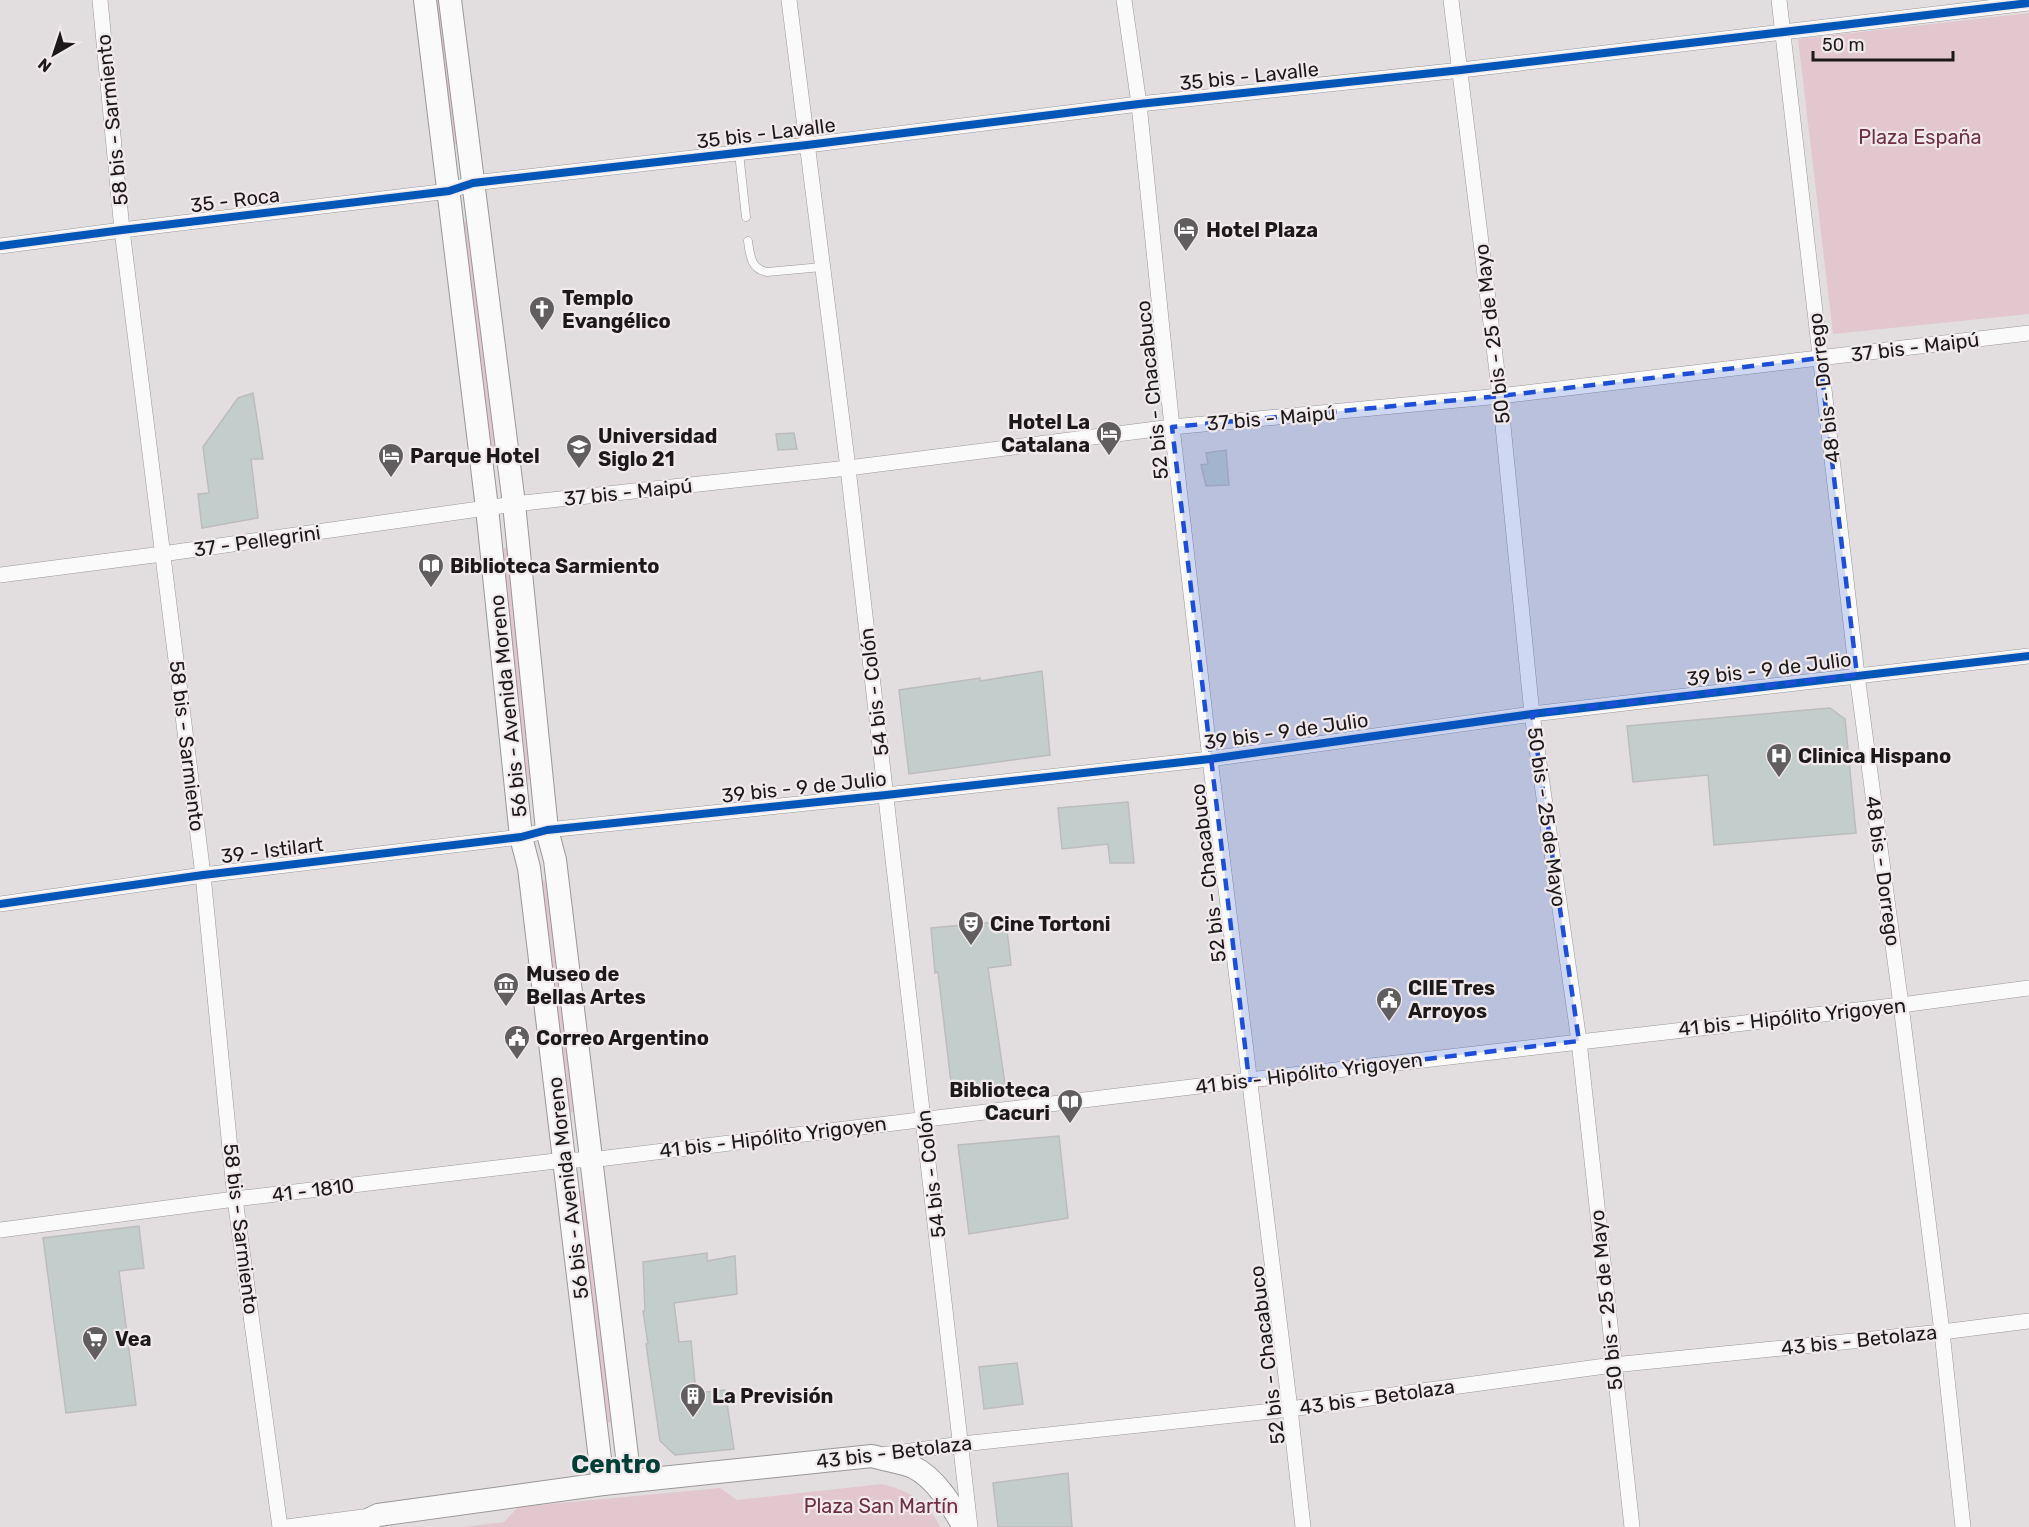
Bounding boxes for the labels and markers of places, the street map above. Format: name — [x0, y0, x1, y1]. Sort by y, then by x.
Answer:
hotel icon: Hotel Plaza — [1171, 215, 1201, 253]
place label: Hotel Plaza — [1206, 218, 1318, 242]
place label: Templo Evangélico — [562, 286, 671, 333]
church icon: Templo Evangélico — [527, 294, 557, 332]
place label: Hotel La Catalana — [1001, 410, 1090, 457]
hotel icon: Hotel La Catalana — [1094, 419, 1124, 457]
place label: Universidad Siglo 21 — [598, 424, 717, 471]
school or university icon: Universidad Siglo 21 — [564, 432, 594, 470]
hotel icon: Parque Hotel — [376, 441, 406, 479]
place label: Parque Hotel — [410, 444, 540, 468]
library icon: Biblioteca Sarmiento — [416, 551, 446, 589]
place label: Biblioteca Sarmiento — [450, 554, 660, 578]
hospital icon: Clinica Hispano — [1764, 741, 1794, 779]
place label: Clinica Hispano — [1798, 744, 1951, 768]
theatre icon: Cine Tortoni — [956, 909, 986, 947]
place label: Cine Tortoni — [990, 912, 1111, 936]
place label: Museo de Bellas Artes — [526, 962, 646, 1009]
museum icon: Museo de Bellas Artes — [491, 970, 521, 1008]
place label: CIIE Tres Arroyos — [1408, 976, 1495, 1023]
public building icon: CIIE Tres Arroyos — [1374, 985, 1404, 1023]
public building icon: Correo Argentino — [502, 1023, 532, 1061]
place label: Correo Argentino — [536, 1026, 709, 1050]
place label: Biblioteca Cacuri — [949, 1078, 1050, 1125]
library icon: Biblioteca Cacuri — [1055, 1087, 1085, 1125]
supermarket icon: Vea — [80, 1324, 110, 1362]
place label: Vea — [115, 1327, 151, 1351]
building icon: La Previsión — [678, 1381, 708, 1419]
place label: La Previsión — [712, 1384, 833, 1408]

